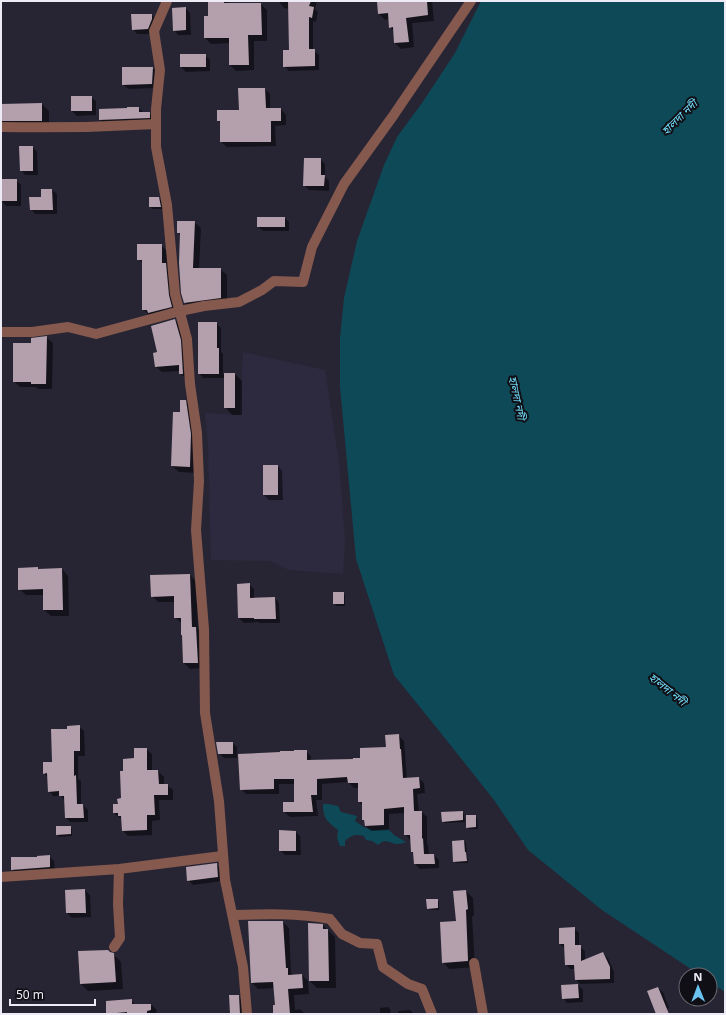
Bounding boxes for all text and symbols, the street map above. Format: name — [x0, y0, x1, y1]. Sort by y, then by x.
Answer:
water label: হালদা নদী — [659, 96, 702, 138]
water label: হালদা নদী — [505, 375, 528, 423]
water label: হালদা নদী — [645, 671, 690, 711]
north arrow — [678, 967, 718, 1007]
text: N — [693, 971, 703, 985]
scale bar — [10, 981, 95, 1007]
text: 50 m — [16, 988, 44, 1004]

